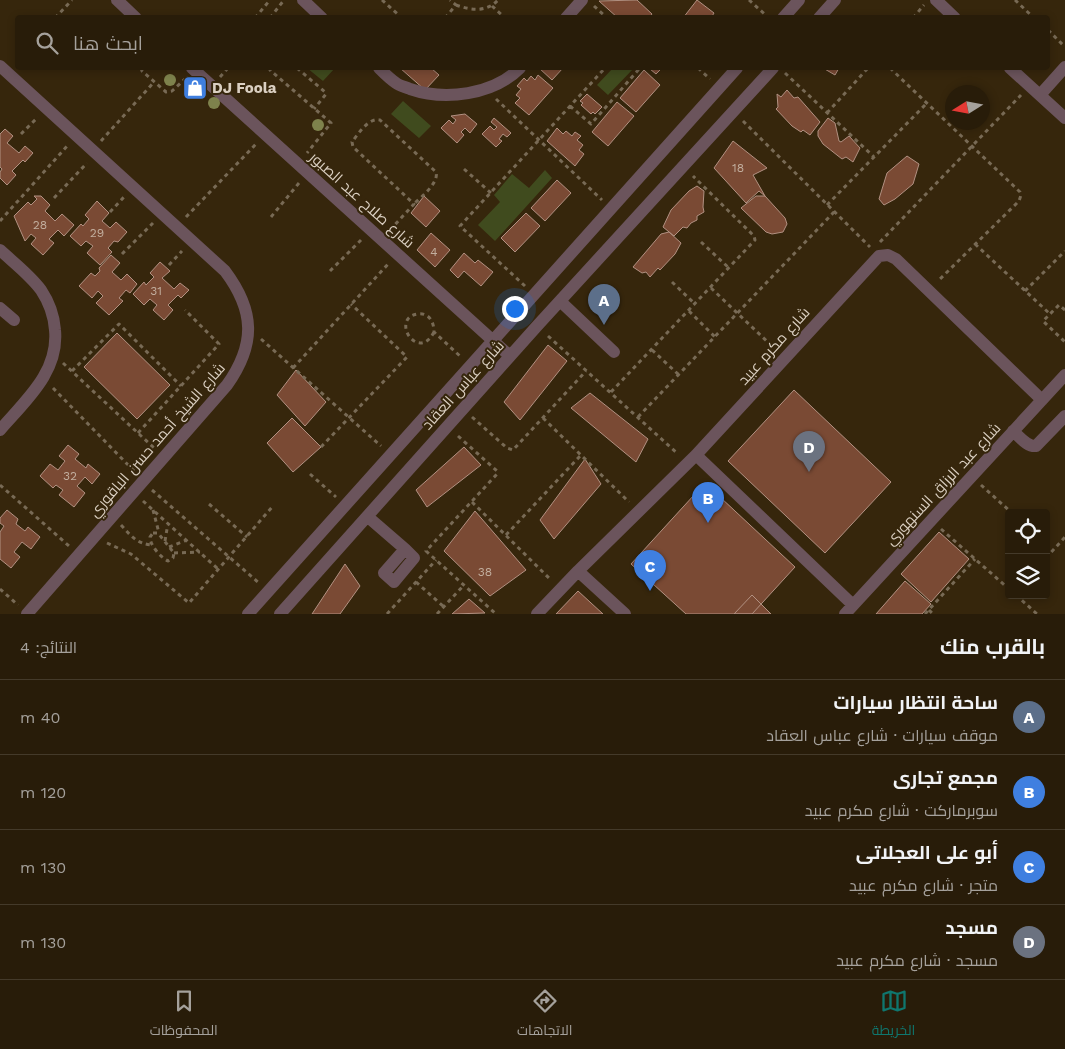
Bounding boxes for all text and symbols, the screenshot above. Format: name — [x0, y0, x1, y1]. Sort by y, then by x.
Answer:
search box — [15, 15, 1050, 70]
icon: search — [33, 29, 61, 57]
text: ابحث هنا — [73, 32, 143, 55]
shop icon: DJ Foola — [182, 75, 208, 101]
place label: DJ Foola — [212, 79, 277, 97]
north arrow — [945, 85, 990, 130]
street label: شارع صلاح عبد الصبور — [304, 148, 418, 253]
house number: 18 — [732, 161, 744, 175]
house number: 28 — [33, 218, 47, 232]
house number: 29 — [90, 226, 104, 240]
house number: 4 — [430, 245, 438, 259]
house number: 31 — [150, 284, 162, 298]
pin: A — [588, 284, 620, 325]
your location — [502, 296, 528, 322]
street label: شارع مكرم عبيد — [734, 303, 815, 390]
street label: شارع عباس العقاد — [418, 337, 509, 435]
street label: شارع الشيخ أحمد حسن الباقوري — [84, 359, 231, 523]
street label: شارع عبد الرزاق السنهوري — [882, 419, 1007, 551]
pin: D — [793, 431, 825, 472]
house number: 32 — [63, 469, 77, 483]
pin: B — [692, 482, 724, 523]
map controls — [1005, 509, 1050, 599]
button: locate — [1005, 509, 1050, 554]
pin: C — [634, 550, 666, 591]
button: layers — [1005, 554, 1050, 599]
house number: 38 — [478, 565, 492, 579]
text: بالقرب منك — [940, 634, 1045, 659]
text: النتائج: 4 — [20, 638, 77, 657]
text: ساحة انتظار سيارات — [834, 691, 998, 714]
text: 40 m — [20, 708, 60, 727]
text: A — [1024, 708, 1034, 727]
text: موقف سيارات · شارع عباس العقاد — [766, 726, 998, 745]
text: مجمع تجارى — [893, 766, 998, 789]
text: 120 m — [20, 783, 66, 802]
text: B — [1024, 783, 1034, 802]
text: سوبرماركت · شارع مكرم عبيد — [805, 801, 998, 820]
text: أبو على العجلاتى — [856, 841, 998, 864]
text: 130 m — [20, 858, 66, 877]
text: C — [1024, 858, 1034, 877]
text: متجر · شارع مكرم عبيد — [849, 876, 998, 895]
text: مسجد — [945, 916, 998, 939]
text: 130 m — [20, 933, 66, 952]
text: D — [1023, 933, 1035, 952]
text: مسجد · شارع مكرم عبيد — [836, 951, 998, 970]
tab: المحفوظات — [150, 987, 218, 1043]
tab: الاتجاهات — [517, 987, 572, 1043]
tab: الخريطة — [872, 987, 915, 1043]

